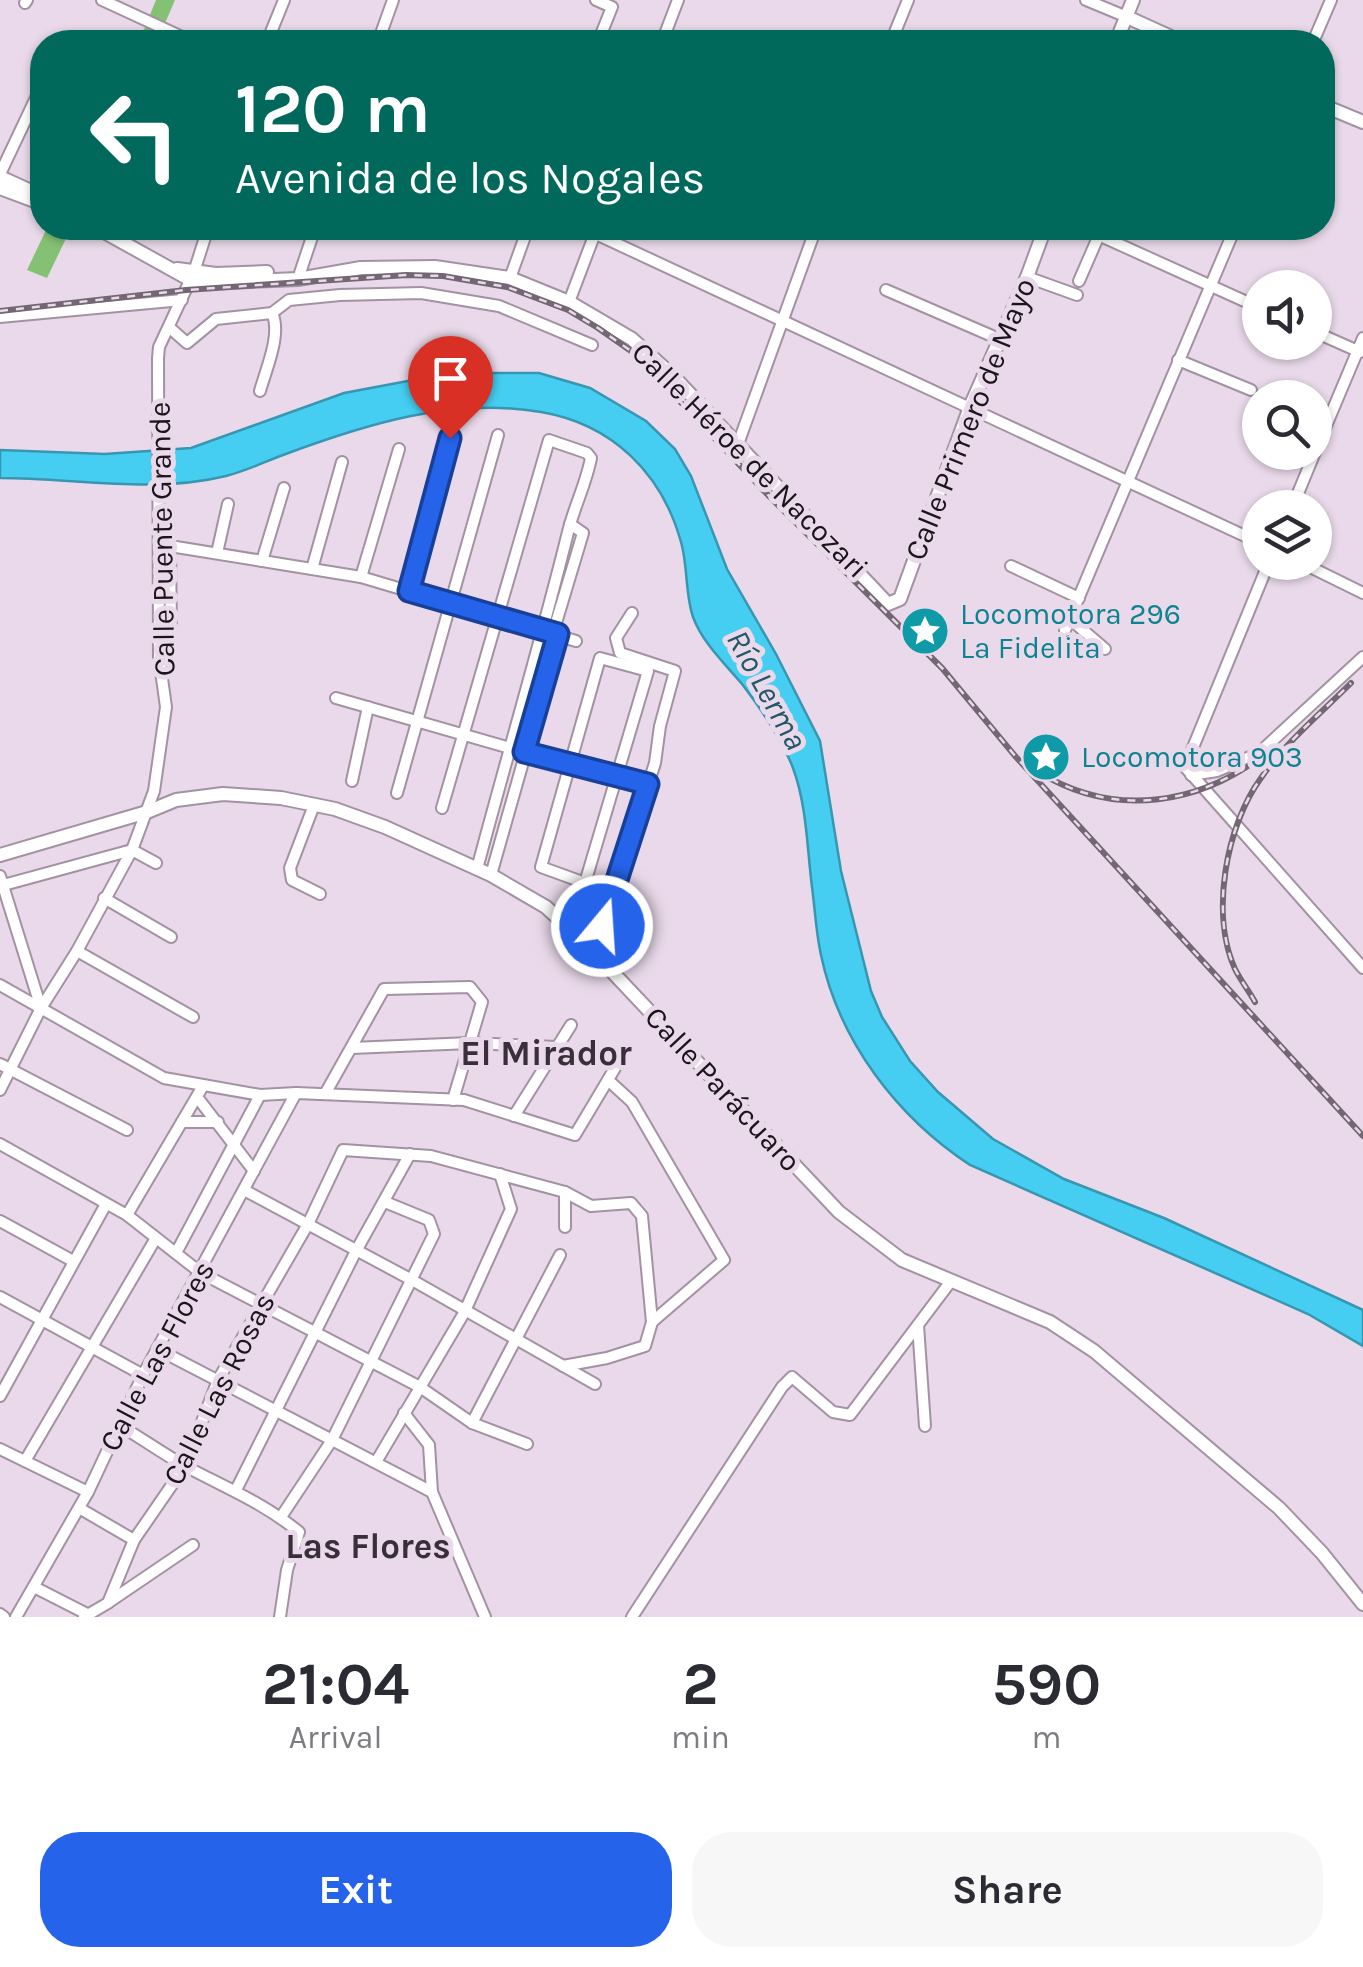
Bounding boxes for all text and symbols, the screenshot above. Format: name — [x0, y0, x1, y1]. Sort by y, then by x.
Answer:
text: 120 m — [235, 68, 431, 150]
icon: left — [70, 70, 200, 200]
text: Avenida de los Nogales — [235, 152, 705, 204]
map controls — [1242, 270, 1332, 580]
button: sound — [1242, 270, 1332, 360]
street label: Calle Primero de Mayo — [897, 273, 1043, 565]
street label: Calle Héroe de Nacozari — [624, 334, 876, 586]
pin — [408, 336, 493, 439]
icon: arrive — [423, 351, 478, 406]
button: search — [1242, 380, 1332, 470]
street label: Calle Puente Grande — [142, 402, 182, 676]
button: layers — [1242, 490, 1332, 580]
place label: Locomotora 296 La Fidelita — [960, 596, 1181, 666]
place icon: Locomotora 296 La Fidelita — [899, 605, 951, 657]
water label: Río Lerma — [719, 624, 815, 756]
place icon: Locomotora 903 — [1020, 731, 1072, 783]
place label: Locomotora 903 — [1081, 739, 1303, 775]
position arrow — [550, 874, 654, 978]
street label: Calle Parácuaro — [638, 999, 808, 1179]
district label: El Mirador — [460, 1033, 632, 1074]
street label: Calle Las Flores — [92, 1255, 222, 1457]
street label: Calle Las Rosas — [155, 1287, 283, 1491]
district label: Las Flores — [285, 1526, 451, 1567]
text: 21:04 — [262, 1649, 409, 1719]
text: 2 — [682, 1649, 719, 1719]
text: 590 — [992, 1649, 1101, 1719]
text: Arrival — [289, 1719, 382, 1756]
text: min — [671, 1719, 730, 1756]
text: m — [1031, 1719, 1061, 1756]
button: Exit — [40, 1832, 672, 1947]
button: Share — [692, 1832, 1323, 1947]

